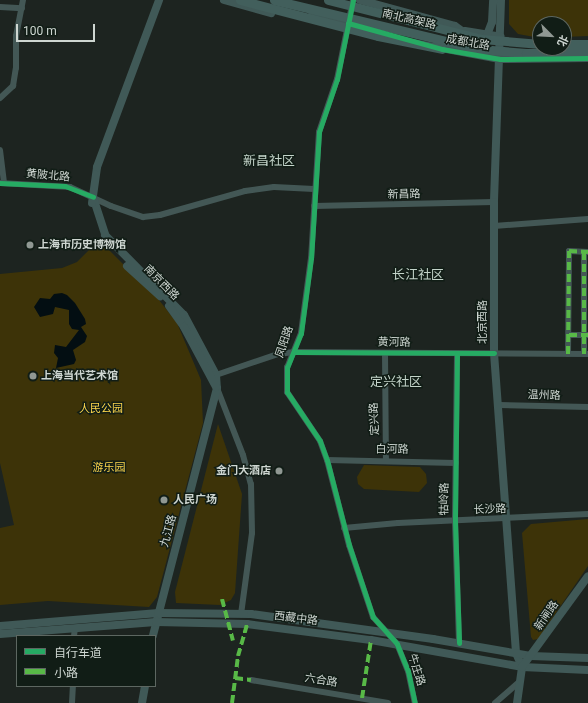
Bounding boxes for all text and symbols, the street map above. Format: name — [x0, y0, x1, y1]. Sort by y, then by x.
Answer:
street label: 南北高架路 — [381, 7, 437, 33]
scale bar — [18, 16, 97, 42]
north arrow — [532, 16, 572, 56]
text: 100 m — [23, 24, 57, 38]
street label: 成都北路 — [445, 33, 491, 53]
text: 北 — [554, 33, 571, 48]
district label: 新昌社区 — [243, 153, 295, 169]
street label: 黄陂北路 — [26, 168, 70, 184]
street label: 新昌路 — [387, 188, 421, 202]
place label: 上海市历史博物馆 — [38, 238, 126, 252]
marker: 上海市历史博物馆 — [25, 240, 35, 250]
street label: 南京西路 — [141, 263, 181, 303]
district label: 长江社区 — [392, 267, 444, 283]
street label: 北京西路 — [476, 300, 490, 344]
street label: 凤阳路 — [273, 324, 297, 360]
street label: 黄河路 — [377, 336, 411, 350]
place label: 上海当代艺术馆 — [41, 369, 118, 383]
marker: 上海当代艺术馆 — [28, 371, 38, 381]
district label: 定兴社区 — [370, 374, 422, 390]
street label: 温州路 — [527, 389, 561, 403]
park label: 人民公园 — [79, 402, 123, 416]
street label: 定兴路 — [368, 402, 382, 436]
street label: 白河路 — [375, 443, 409, 457]
park label: 游乐园 — [93, 461, 125, 475]
place label: 金门大酒店 — [216, 464, 271, 478]
marker: 金门大酒店 — [274, 466, 284, 476]
street label: 牯岭路 — [438, 482, 452, 516]
place label: 人民广场 — [173, 493, 217, 507]
marker: 人民广场 — [158, 494, 170, 506]
street label: 长沙路 — [473, 503, 507, 517]
street label: 九江路 — [158, 513, 180, 549]
street label: 新闸路 — [532, 599, 562, 633]
street label: 西藏中路 — [273, 610, 319, 628]
legend — [16, 635, 156, 687]
text: 自行车道 — [54, 646, 102, 660]
street label: 牛庄路 — [405, 652, 427, 688]
text: 小路 — [54, 666, 78, 680]
street label: 六合路 — [304, 672, 338, 690]

